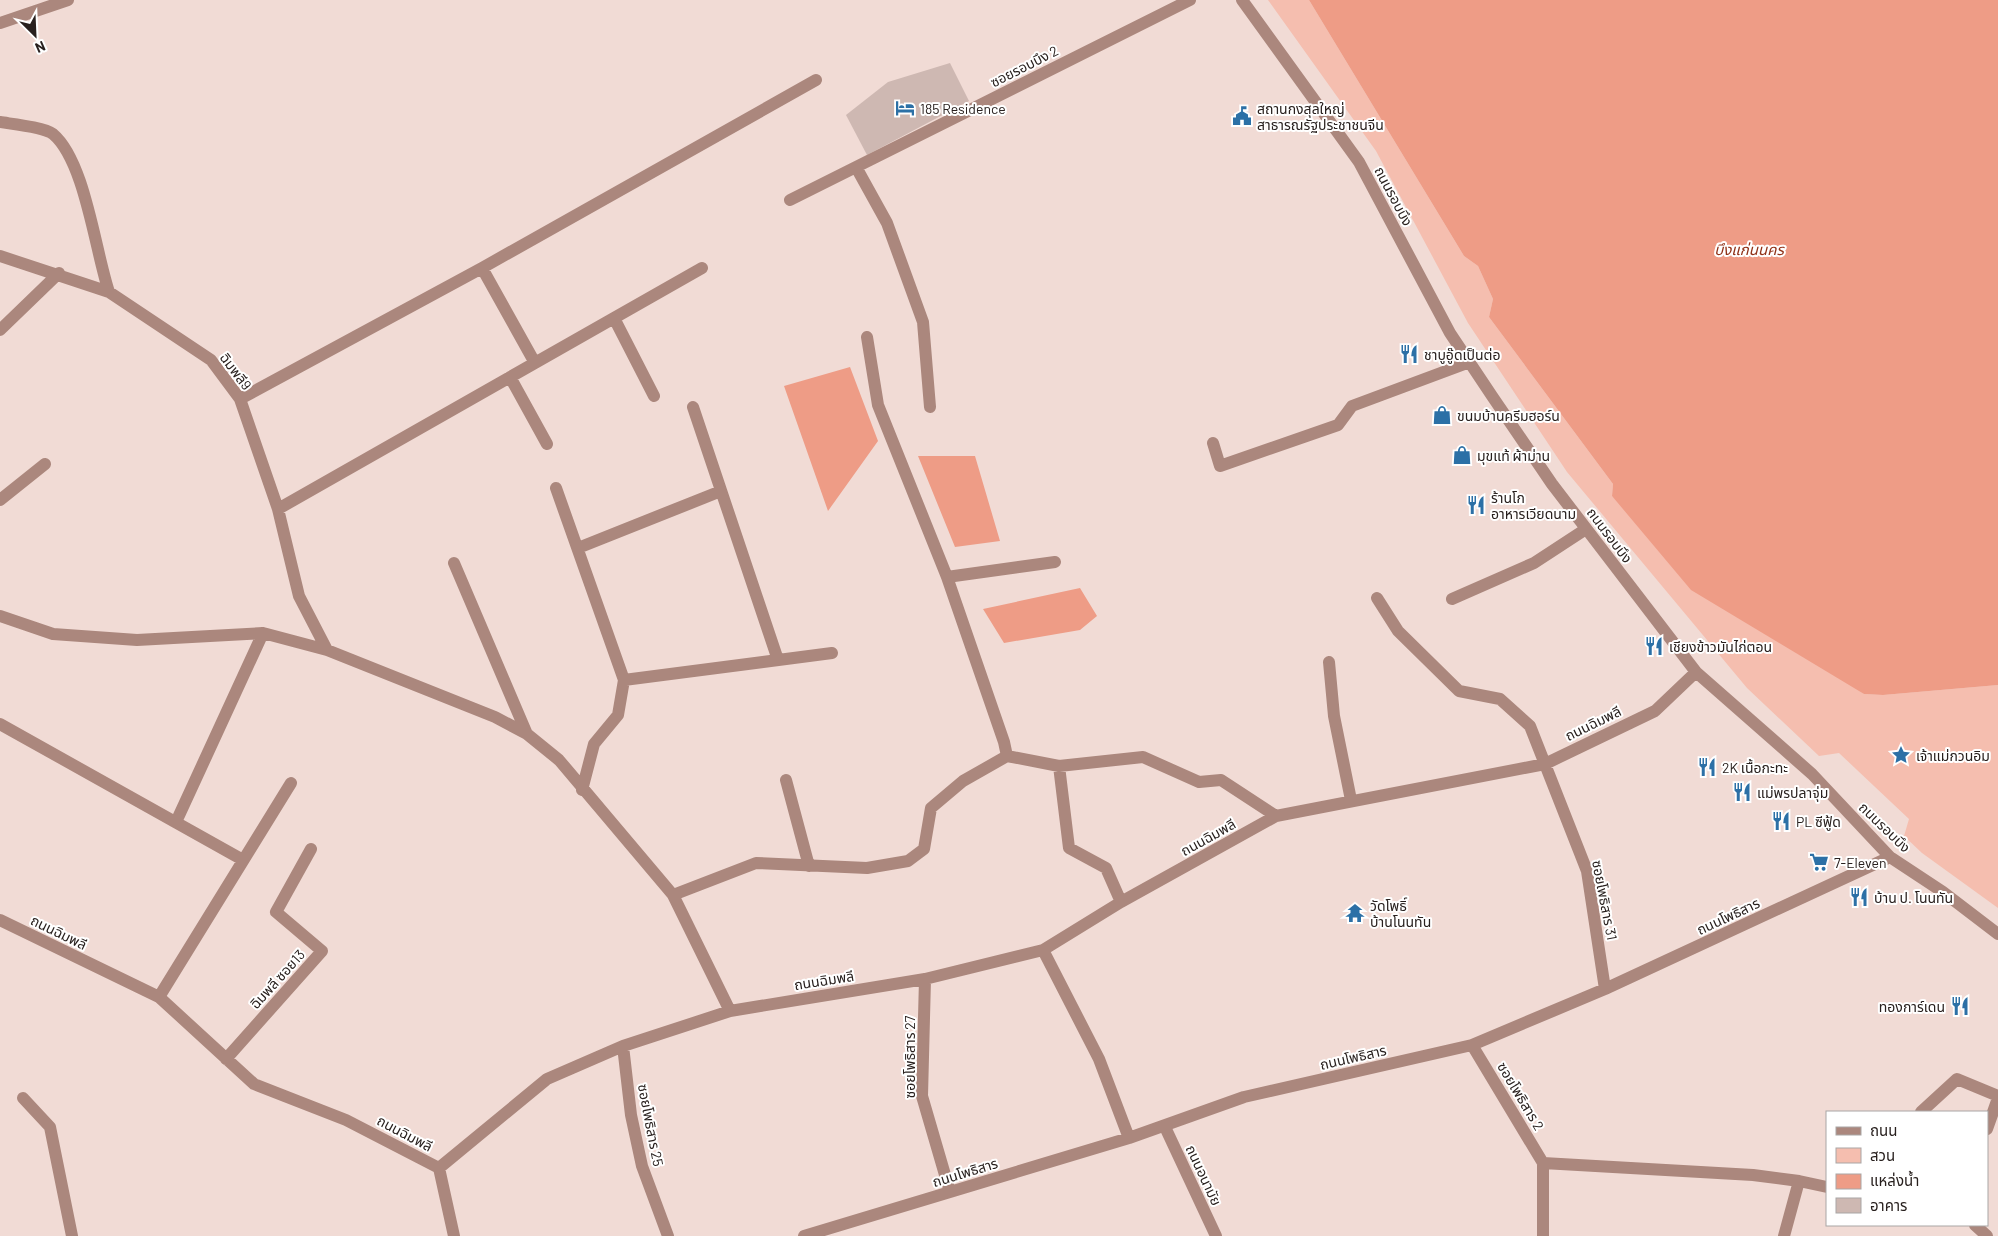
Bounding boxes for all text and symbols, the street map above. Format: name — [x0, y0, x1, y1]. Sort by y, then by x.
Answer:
north arrow — [10, 10, 60, 60]
text: N — [33, 38, 48, 57]
street label: ซอยรอบบึง 2 — [987, 42, 1061, 90]
hotel icon: 185 Residence — [894, 97, 916, 119]
place label: 185 Residence — [920, 100, 1006, 117]
place label: สถานกงสุลใหญ่ สาธารณรัฐประชาชนจีน — [1257, 100, 1384, 133]
public building icon: สถานกงสุลใหญ่ สาธารณรัฐประชาชนจีน — [1231, 105, 1253, 127]
street label: ถนนรอบบึง — [1371, 163, 1417, 229]
water label: บึงแก่นนคร — [1714, 240, 1785, 258]
restaurant icon: ชาบูอู๊ดเป็นต่อ — [1398, 343, 1420, 365]
place label: ชาบูอู๊ดเป็นต่อ — [1424, 346, 1500, 364]
street label: ฉิมพลี9 — [217, 349, 255, 393]
shop icon: ขนมบ้านครีมฮอร์น — [1431, 404, 1453, 426]
place label: ขนมบ้านครีมฮอร์น — [1457, 407, 1560, 424]
shop icon: มุขแท้ ผ้าม่าน — [1451, 444, 1473, 466]
place label: มุขแท้ ผ้าม่าน — [1477, 447, 1550, 465]
place label: ร้านโก อาหารเวียดนาม — [1491, 489, 1576, 522]
restaurant icon: ร้านโก อาหารเวียดนาม — [1465, 494, 1487, 516]
street label: ถนนรอบบึง — [1584, 504, 1636, 566]
restaurant icon: เชียงข้าวมันไก่ตอน — [1643, 635, 1665, 657]
place label: เชียงข้าวมันไก่ตอน — [1669, 638, 1772, 655]
street label: ถนนฉิมพลี — [1562, 702, 1624, 744]
place icon: เจ้าแม่กวนอิม — [1890, 744, 1912, 766]
place label: เจ้าแม่กวนอิม — [1916, 747, 1990, 764]
restaurant icon: 2K เนื้อกะทะ — [1696, 756, 1718, 778]
place label: 2K เนื้อกะทะ — [1722, 758, 1788, 776]
restaurant icon: แม่พรปลาจุ่ม — [1731, 781, 1753, 803]
place label: แม่พรปลาจุ่ม — [1757, 784, 1828, 802]
street label: ถนนรอบบึง — [1856, 798, 1914, 856]
restaurant icon: PL ซีฟู้ด — [1770, 810, 1792, 832]
place label: PL ซีฟู้ด — [1796, 813, 1841, 831]
street label: ถนนฉิมพลี — [1177, 815, 1239, 859]
supermarket icon: 7-Eleven — [1808, 851, 1830, 873]
place label: 7-Eleven — [1834, 854, 1887, 871]
street label: ซอยโพธิสาร 31 — [1589, 859, 1621, 941]
restaurant icon: บ้าน ป. โนนทัน — [1848, 886, 1870, 908]
place label: บ้าน ป. โนนทัน — [1874, 889, 1953, 906]
street label: ถนนโพธิสาร — [1694, 894, 1762, 938]
place label: วัดโพธิ์ บ้านโนนทัน — [1370, 897, 1431, 930]
temple icon: วัดโพธิ์ บ้านโนนทัน — [1344, 902, 1366, 924]
street label: ถนนฉิมพลี — [28, 911, 90, 953]
street label: ฉิมพลี ซอย13 — [246, 946, 308, 1012]
street label: ถนนฉิมพลี — [793, 967, 855, 993]
restaurant icon: ทองการ์เดน — [1949, 995, 1971, 1017]
place label: ทองการ์เดน — [1879, 998, 1945, 1015]
street label: ซอยโพธิสาร 27 — [901, 1015, 918, 1098]
street label: ถนนโพธิสาร — [1318, 1041, 1388, 1073]
street label: ซอยโพธิสาร 2 — [1494, 1059, 1548, 1133]
street label: ซอยโพธิสาร 25 — [635, 1082, 667, 1168]
street label: ถนนฉิมพลี — [374, 1111, 436, 1155]
legend — [1826, 1111, 1988, 1226]
text: ถนน — [1870, 1121, 1897, 1139]
street label: ถนนอนามัย — [1183, 1142, 1225, 1208]
text: สวน — [1870, 1146, 1895, 1164]
street label: ถนนโพธิสาร — [930, 1154, 1000, 1190]
text: แหล่งน้ำ — [1870, 1170, 1919, 1189]
text: อาคาร — [1870, 1196, 1907, 1214]

